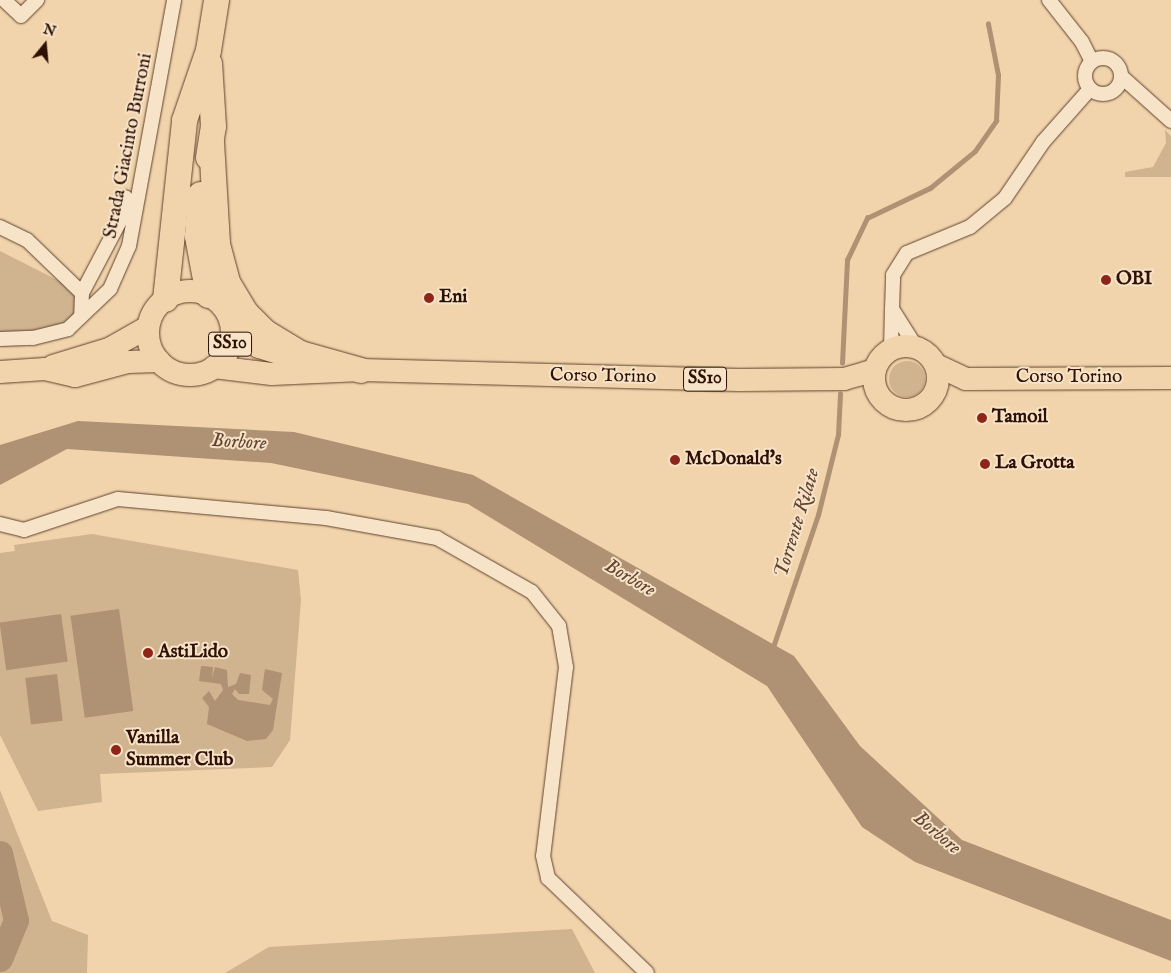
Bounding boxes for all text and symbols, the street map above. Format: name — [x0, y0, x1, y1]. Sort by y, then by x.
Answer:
north arrow — [20, 20, 70, 70]
text: N — [41, 20, 58, 41]
street label: Strada Giacinto Burroni — [100, 51, 158, 241]
place label: OBI — [1116, 269, 1152, 291]
marker: OBI — [1100, 274, 1112, 286]
place label: Eni — [439, 287, 467, 309]
marker: Eni — [423, 292, 435, 304]
road number: SS10 — [208, 328, 252, 359]
road number: SS10 — [682, 364, 728, 394]
street label: Corso Torino — [550, 365, 656, 389]
street label: Corso Torino — [1016, 367, 1122, 389]
place label: Tamoil — [992, 407, 1048, 429]
marker: Tamoil — [976, 412, 988, 424]
water label: Borbore — [211, 429, 267, 455]
place label: McDonald's — [685, 449, 782, 471]
place label: La Grotta — [995, 453, 1074, 475]
marker: McDonald's — [669, 454, 681, 466]
marker: La Grotta — [979, 458, 991, 470]
water label: Torrente Rilate — [769, 465, 825, 581]
water label: Borbore — [600, 554, 660, 602]
place label: AstiLido — [158, 642, 228, 664]
marker: AstiLido — [142, 647, 154, 659]
place label: Vanilla Summer Club — [126, 728, 233, 772]
marker: Vanilla Summer Club — [110, 744, 122, 756]
water label: Borbore — [908, 806, 966, 860]

